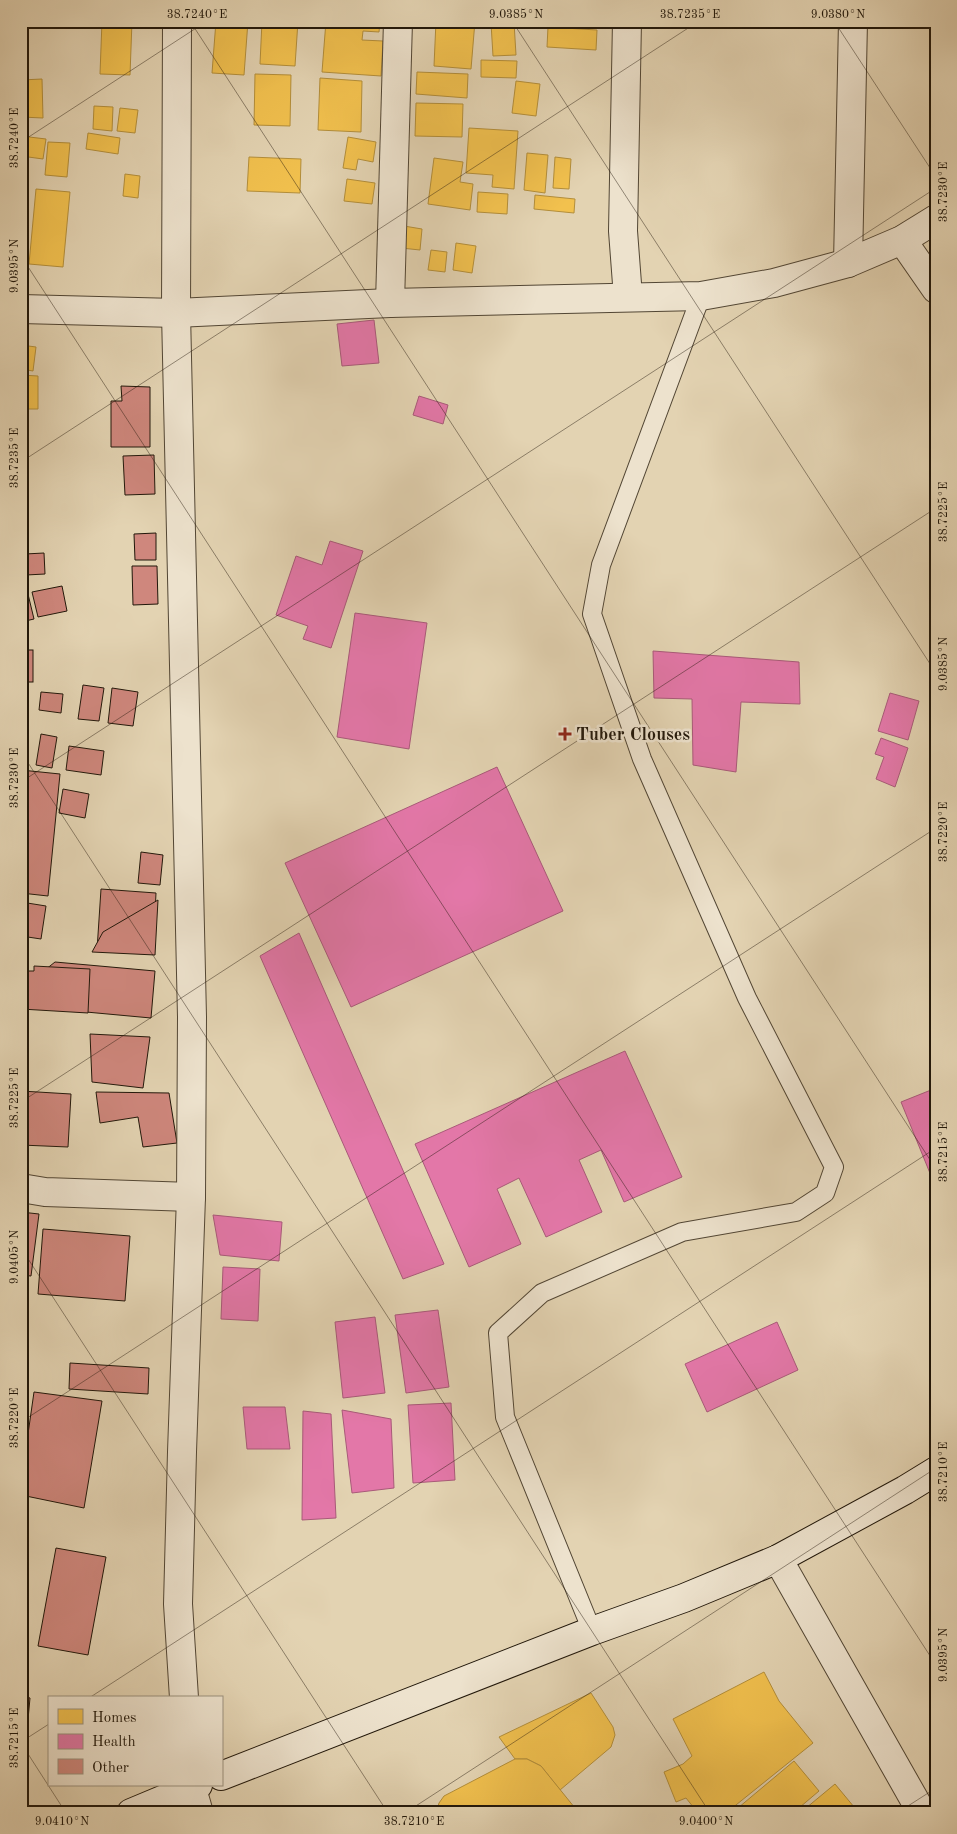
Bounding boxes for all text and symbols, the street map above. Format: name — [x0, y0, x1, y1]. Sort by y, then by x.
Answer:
text: 9.0385°N — [489, 8, 543, 21]
text: 38.7235°E — [660, 8, 720, 21]
text: 38.7240°E — [167, 9, 227, 21]
text: 9.0380°N — [811, 9, 865, 21]
text: 38.7240°E — [9, 108, 21, 168]
text: 38.7230°E — [938, 162, 950, 222]
text: 9.0395°N — [8, 239, 21, 293]
text: 38.7235°E — [8, 428, 21, 488]
text: 38.7225°E — [937, 482, 950, 542]
text: 9.0385°N — [937, 637, 950, 691]
place label: Tuber Clouses — [576, 726, 690, 744]
marker: Tuber Clouses — [558, 727, 572, 741]
text: 38.7230°E — [9, 748, 21, 808]
text: 38.7220°E — [938, 802, 950, 862]
text: 38.7225°E — [8, 1068, 21, 1128]
text: 38.7215°E — [937, 1122, 950, 1182]
text: 9.0405°N — [8, 1230, 21, 1284]
text: 38.7220°E — [9, 1388, 21, 1448]
text: 38.7210°E — [938, 1442, 950, 1502]
text: 9.0395°N — [937, 1628, 950, 1682]
legend — [48, 1696, 222, 1786]
text: 38.7215°E — [8, 1708, 21, 1768]
text: Homes — [92, 1711, 137, 1726]
text: Health — [92, 1735, 136, 1750]
text: Other — [92, 1761, 129, 1776]
text: 9.0410°N — [35, 1816, 89, 1828]
text: 38.7210°E — [384, 1816, 444, 1828]
text: 9.0400°N — [679, 1816, 733, 1828]

